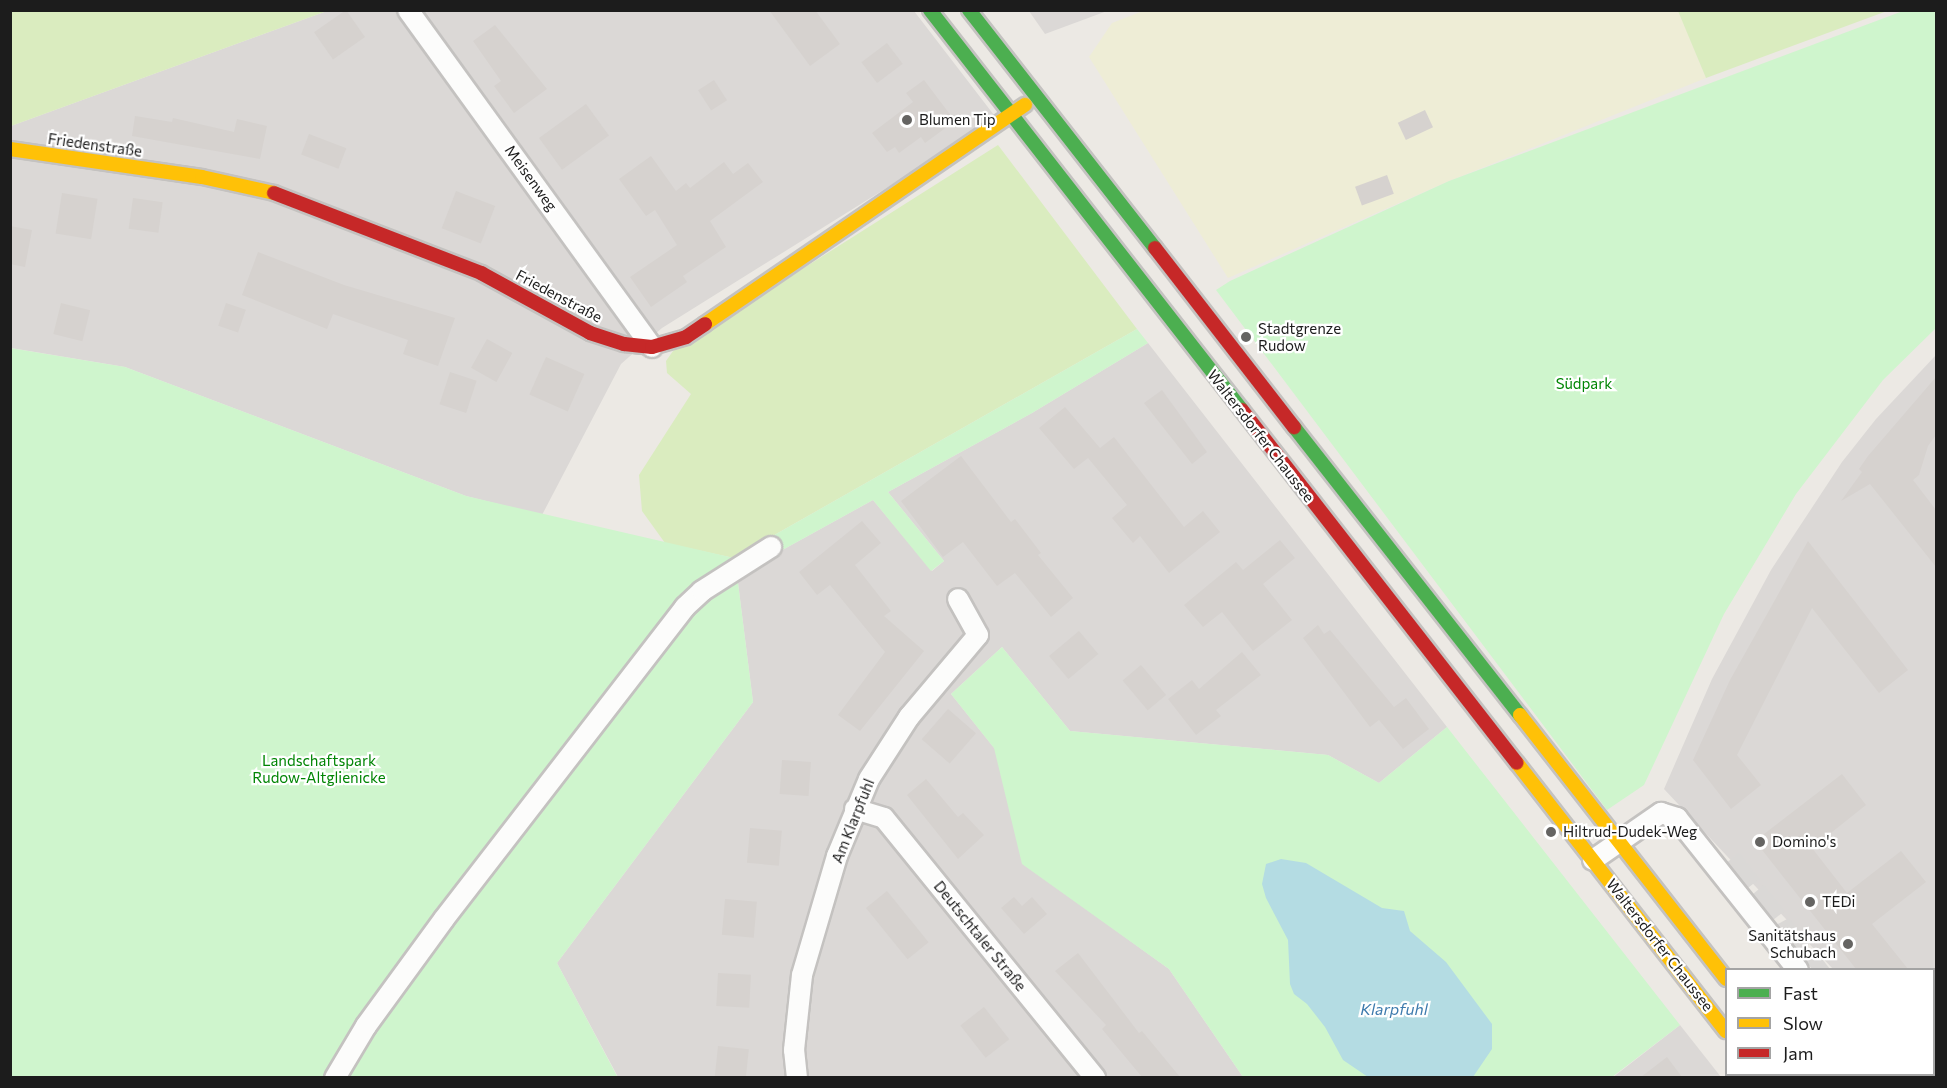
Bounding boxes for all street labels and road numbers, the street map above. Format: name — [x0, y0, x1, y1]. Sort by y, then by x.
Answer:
street label: Friedenstraße — [47, 129, 143, 161]
street label: Meisenweg — [501, 142, 561, 214]
street label: Friedenstraße — [513, 266, 605, 326]
street label: Waltersdorfer Chaussee — [1204, 366, 1318, 506]
street label: Am Klarpfuhl — [828, 776, 878, 866]
street label: Waltersdorfer Chaussee — [1603, 875, 1717, 1015]
street label: Deutschtaler Straße — [930, 877, 1030, 995]

